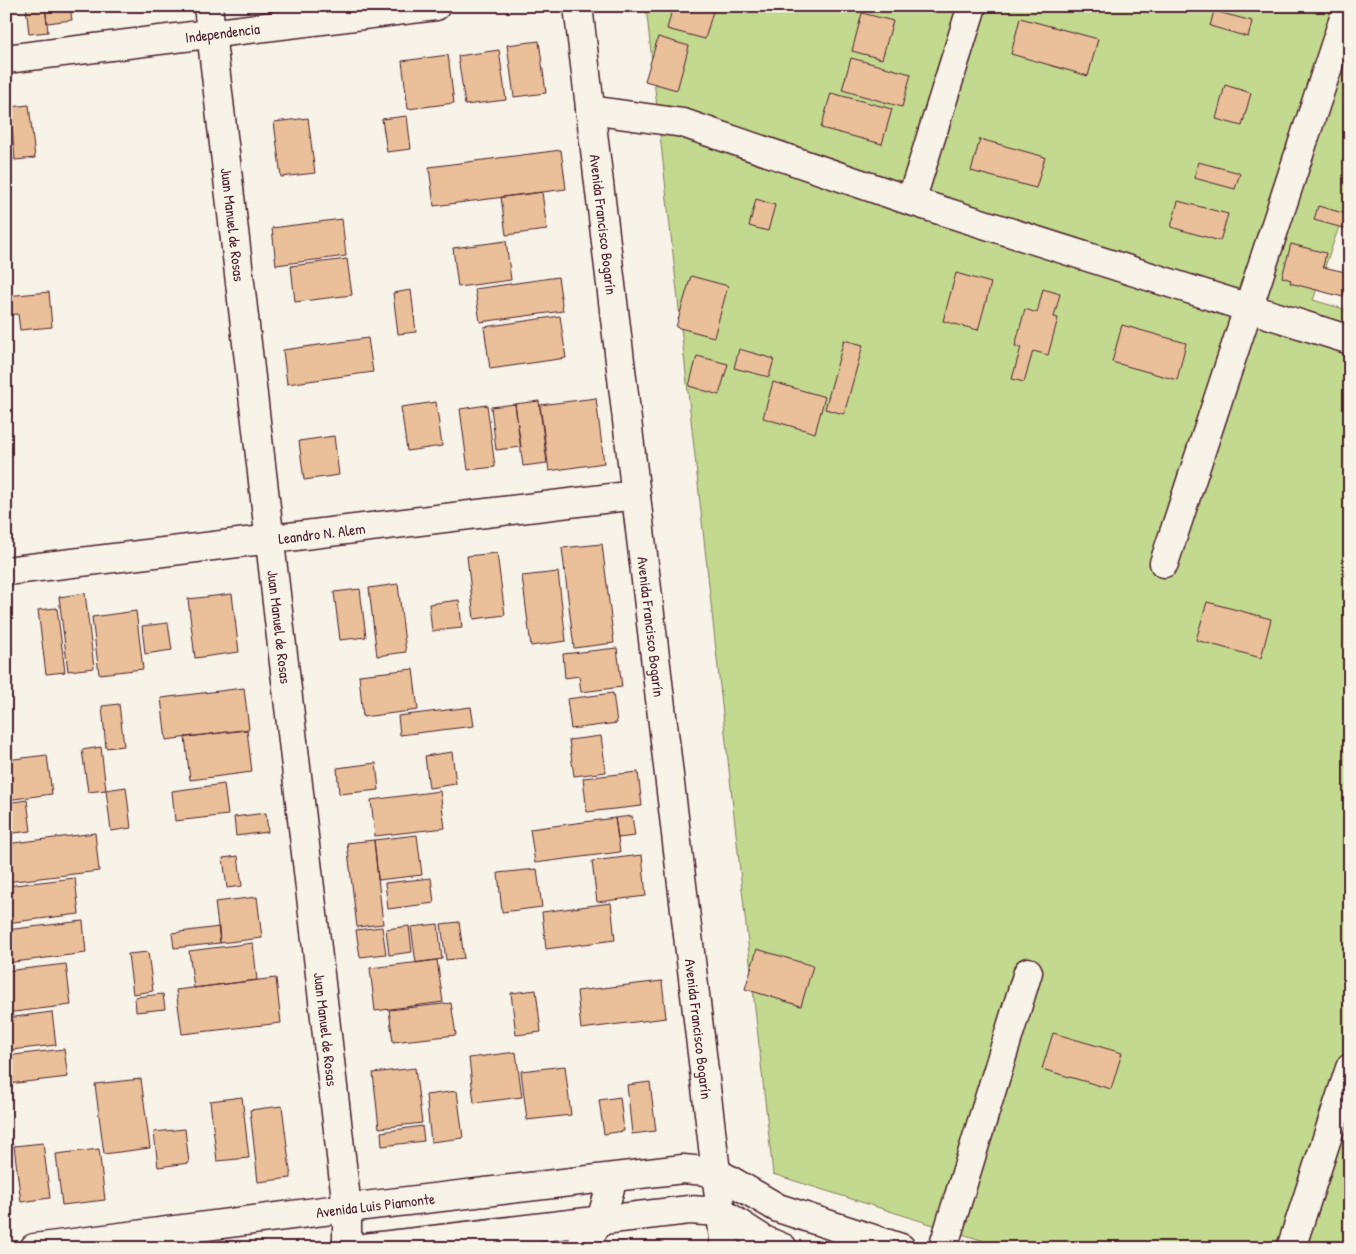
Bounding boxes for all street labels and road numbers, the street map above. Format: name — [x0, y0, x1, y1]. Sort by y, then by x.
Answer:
street label: Independencia — [184, 17, 261, 47]
street label: Avenida Francisco Bogarín — [585, 153, 623, 296]
street label: Juan Manuel de Rosas — [216, 167, 250, 283]
street label: Leandro N. Alem — [277, 517, 366, 549]
street label: Avenida Francisco Bogarín — [633, 555, 670, 698]
street label: Juan Manuel de Rosas — [263, 569, 297, 685]
street label: Avenida Francisco Bogarín — [680, 957, 718, 1100]
street label: Juan Manuel de Rosas — [309, 971, 343, 1087]
street label: Avenida Luis Piamonte — [315, 1187, 436, 1222]

